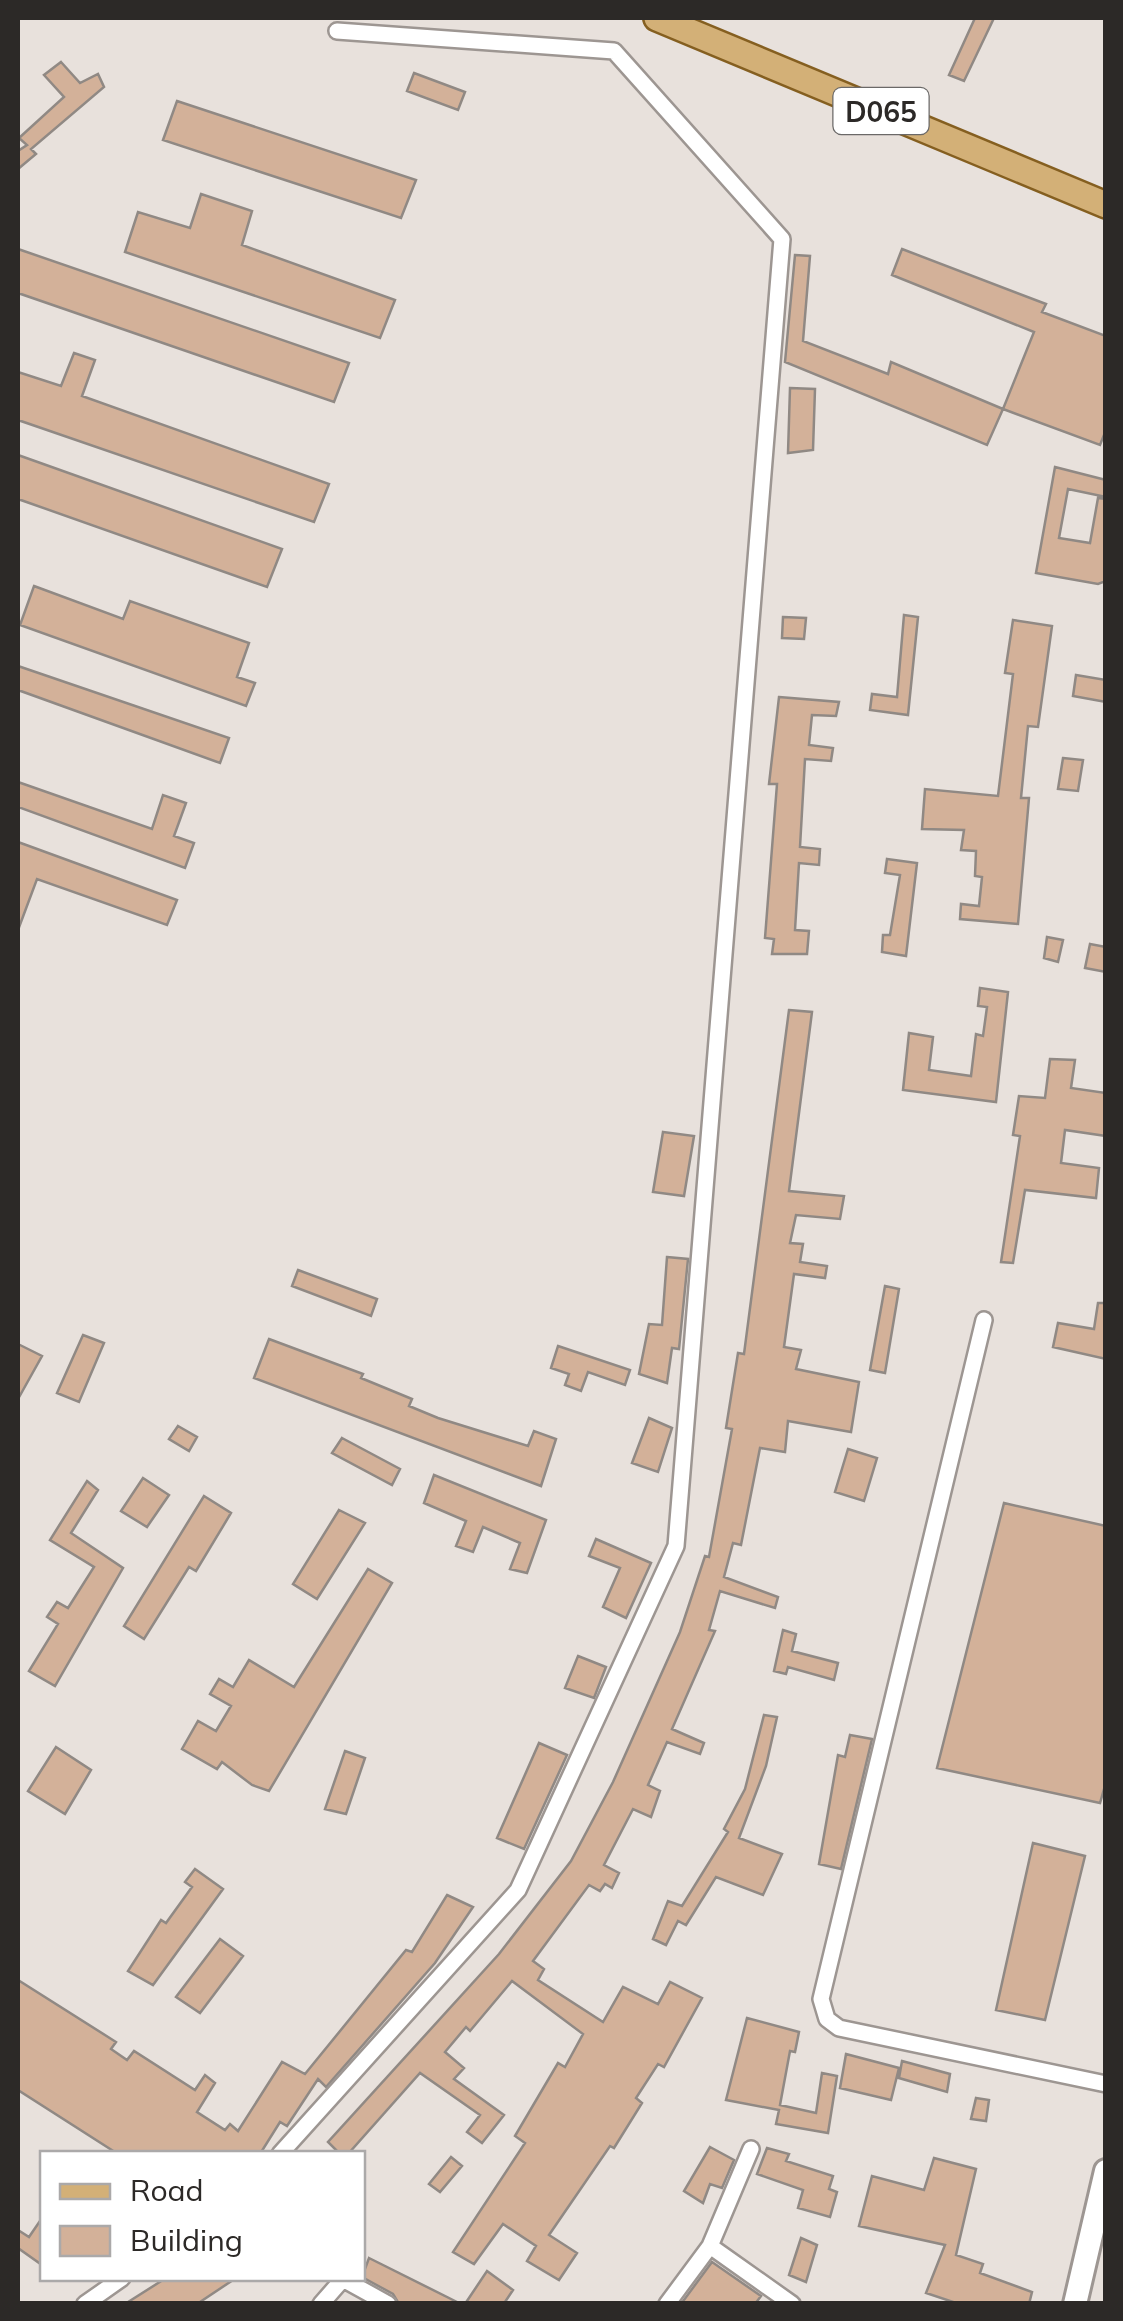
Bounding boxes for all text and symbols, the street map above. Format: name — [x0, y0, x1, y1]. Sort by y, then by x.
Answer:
road number: D065 — [834, 88, 928, 134]
legend — [40, 2151, 365, 2281]
text: Road — [130, 2171, 204, 2209]
text: Building — [130, 2221, 243, 2259]

